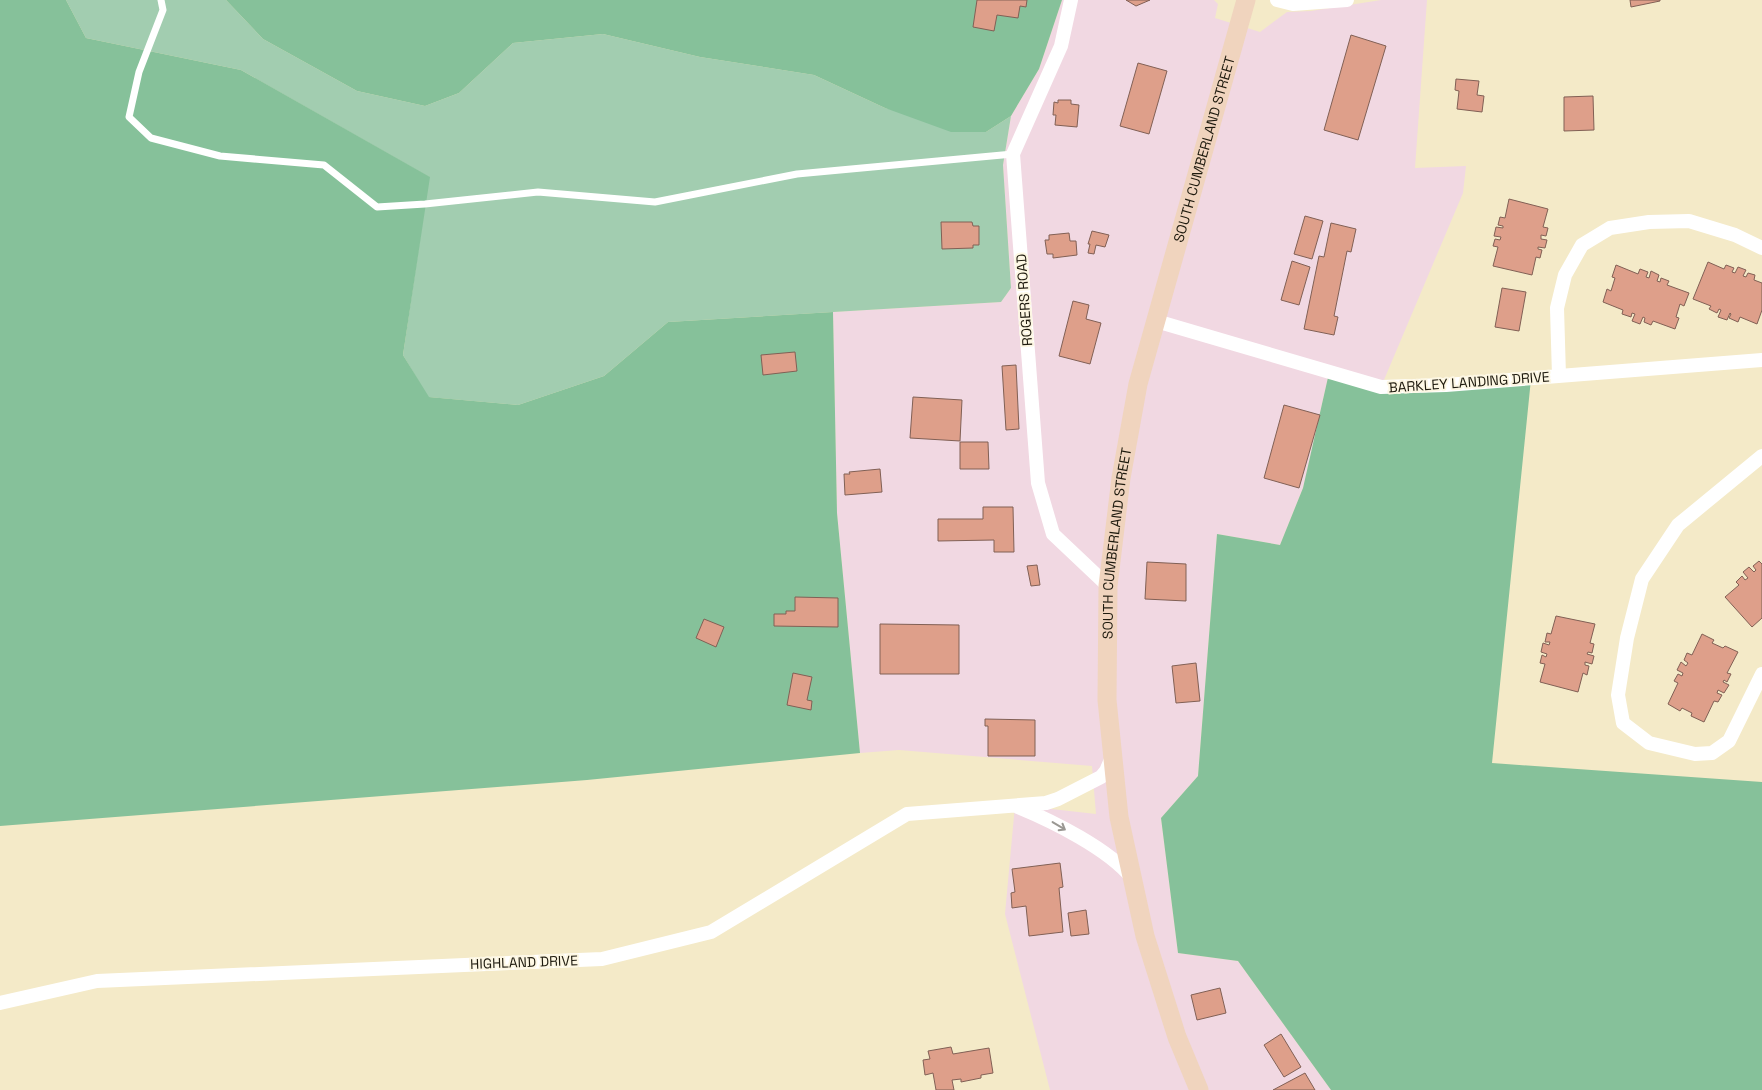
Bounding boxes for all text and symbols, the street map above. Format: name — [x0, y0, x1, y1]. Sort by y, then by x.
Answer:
street label: SOUTH CUMBERLAND STREET — [1169, 54, 1239, 244]
street label: ROGERS ROAD — [1012, 253, 1036, 347]
street label: BARKLEY LANDING DRIVE — [1388, 367, 1550, 397]
street label: SOUTH CUMBERLAND STREET — [1099, 446, 1135, 639]
one-way arrow — [1051, 821, 1065, 831]
street label: HIGHLAND DRIVE — [470, 951, 578, 973]

